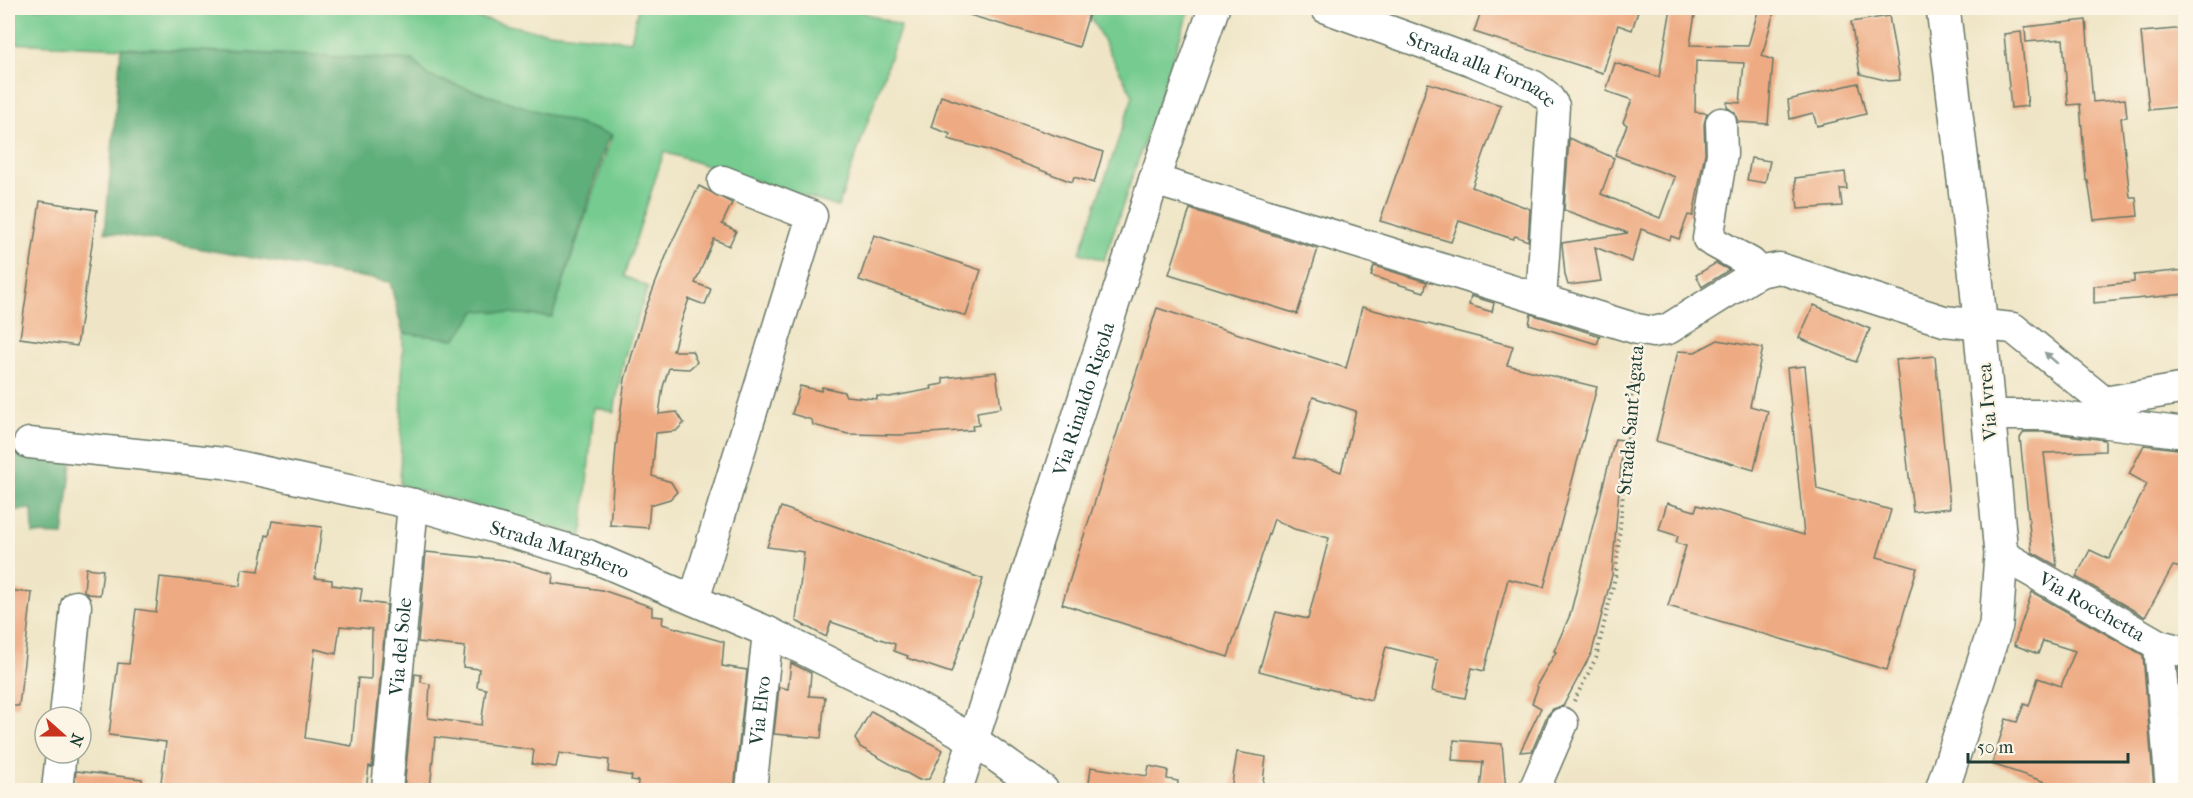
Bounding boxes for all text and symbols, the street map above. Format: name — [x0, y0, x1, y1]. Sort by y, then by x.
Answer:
street label: Strada alla Fornace — [1404, 27, 1562, 112]
street label: Via Rinaldo Rigola — [1048, 319, 1120, 480]
street label: Strada Sant'Agata — [1612, 343, 1649, 496]
one-way arrow — [2043, 352, 2059, 365]
street label: Via Ivrea — [1973, 362, 2002, 443]
street label: Strada Marghero — [487, 516, 633, 583]
street label: Via Rocchetta — [2034, 567, 2150, 647]
street label: Via del Sole — [385, 596, 416, 698]
street label: Via Elvo — [745, 675, 775, 747]
north arrow — [33, 705, 93, 765]
scale bar — [1968, 726, 2128, 764]
text: N — [65, 731, 88, 750]
text: 50 m — [1977, 737, 2014, 758]

